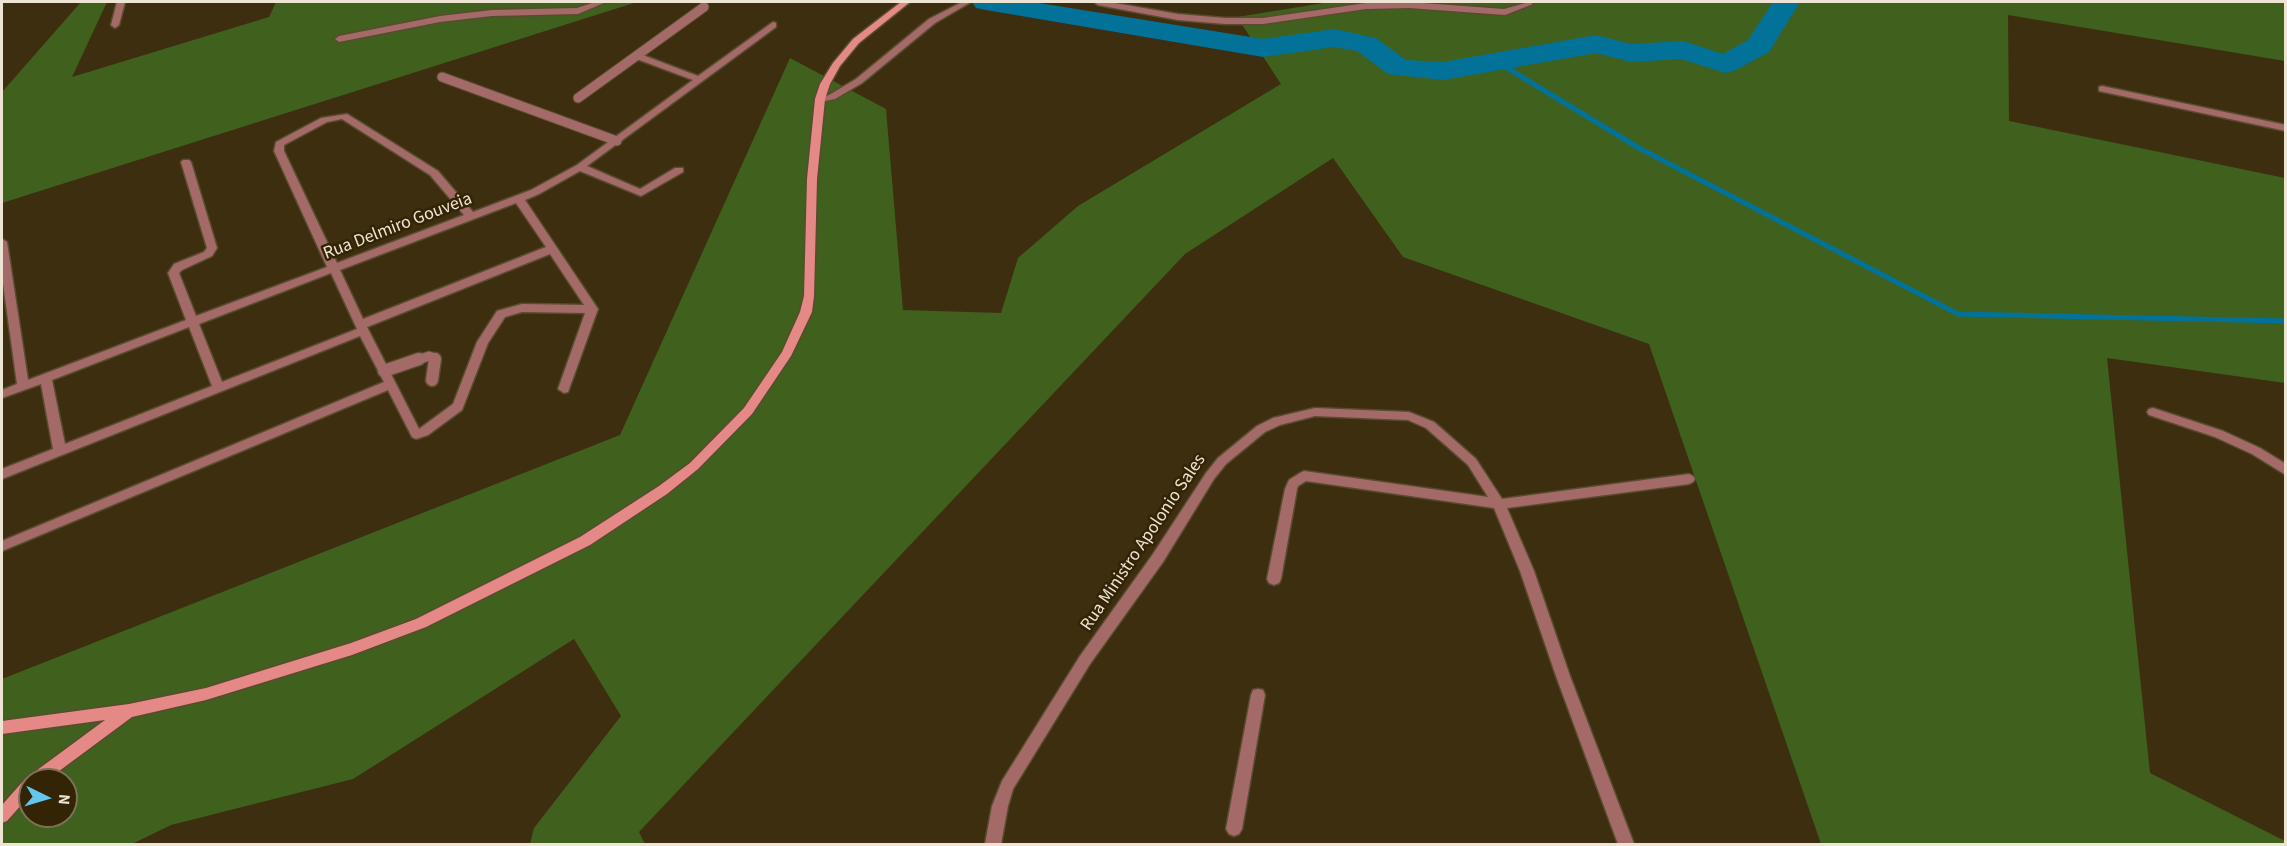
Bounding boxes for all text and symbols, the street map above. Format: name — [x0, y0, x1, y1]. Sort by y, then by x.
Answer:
street label: Rua Delmiro Gouveia — [321, 189, 475, 265]
street label: Rua Ministro Apolonio Sales — [1077, 451, 1211, 635]
north arrow — [18, 768, 78, 828]
text: N — [53, 793, 75, 806]

